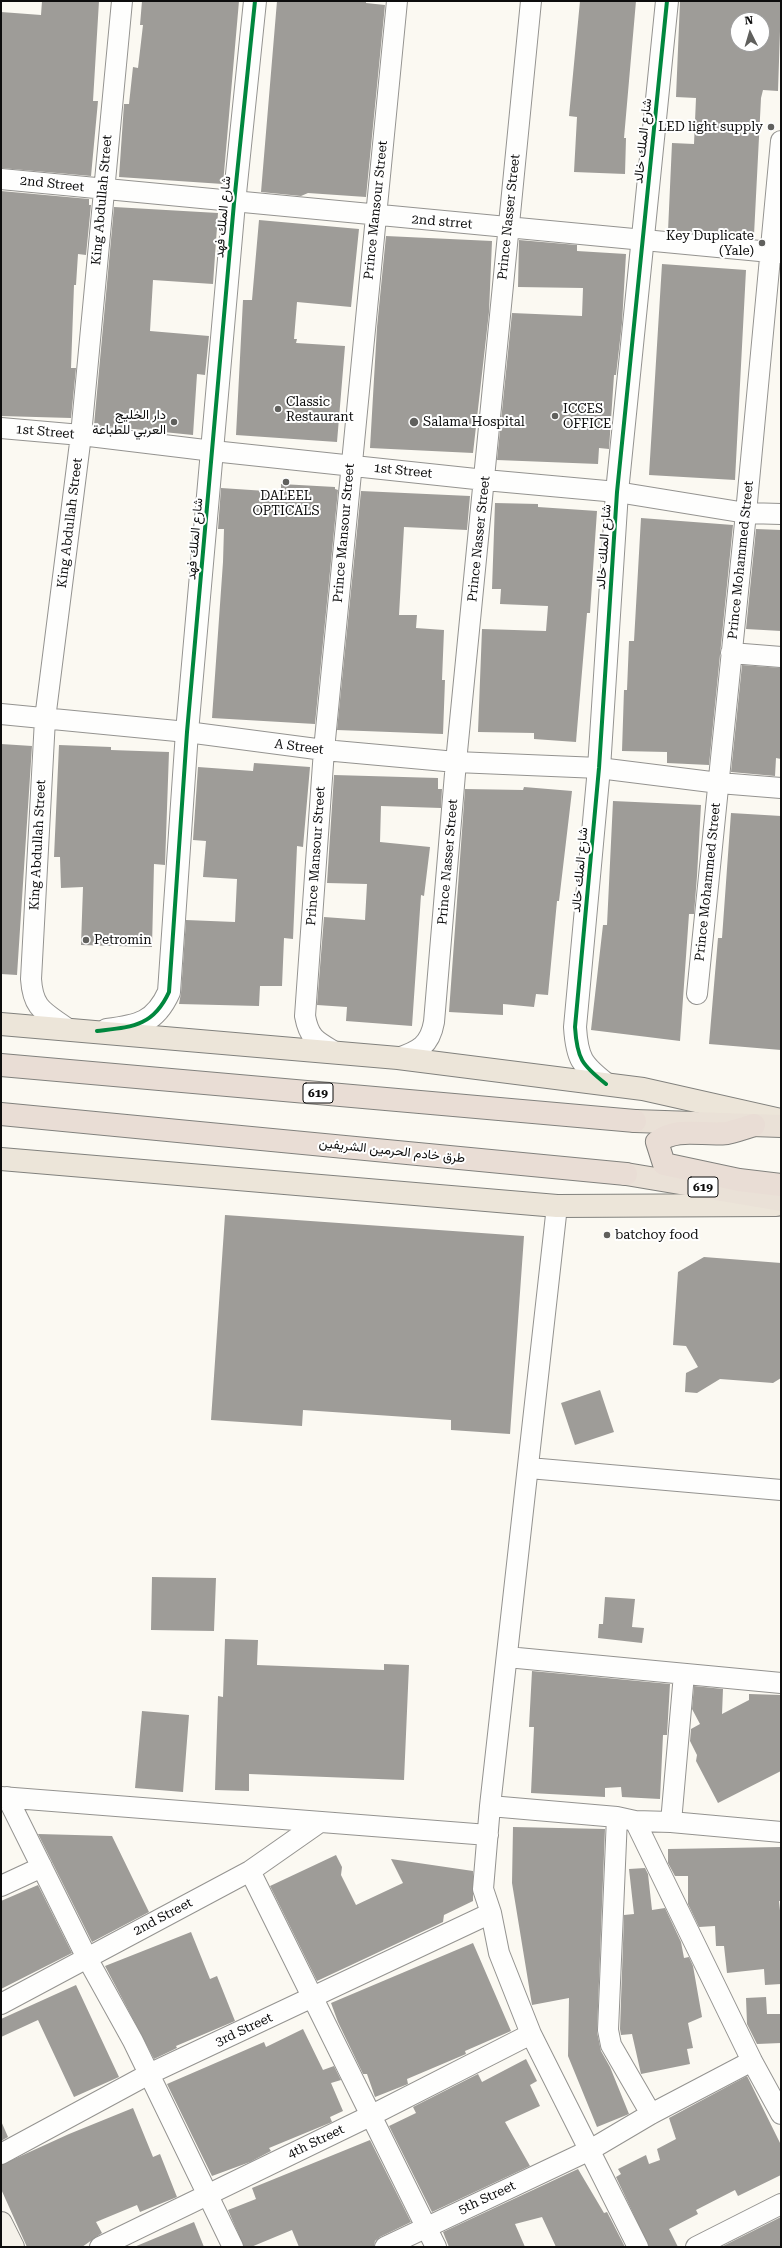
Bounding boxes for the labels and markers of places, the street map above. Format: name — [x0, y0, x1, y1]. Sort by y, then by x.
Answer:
place label: LED light supply — [658, 119, 763, 135]
marker: LED light supply — [766, 122, 776, 132]
place label: Key Duplicate (Yale) — [666, 228, 754, 259]
marker: Key Duplicate (Yale) — [757, 238, 767, 248]
place label: Classic Restaurant — [286, 394, 354, 425]
place label: ICCES OFFICE — [563, 401, 611, 432]
marker: Classic Restaurant — [273, 404, 283, 414]
place label: دار الخليج العربي للطباعة — [92, 407, 166, 438]
marker: ICCES OFFICE — [550, 411, 560, 421]
place label: Salama Hospital — [423, 414, 525, 430]
marker: Salama Hospital — [408, 416, 420, 428]
marker: دار الخليج العربي للطباعة — [169, 417, 179, 427]
marker: DALEEL OPTICALS — [281, 477, 291, 487]
place label: DALEEL OPTICALS — [253, 488, 319, 519]
place label: Petromin — [94, 932, 152, 948]
marker: Petromin — [81, 935, 91, 945]
place label: batchoy food — [615, 1227, 699, 1243]
marker: batchoy food — [602, 1230, 612, 1240]

